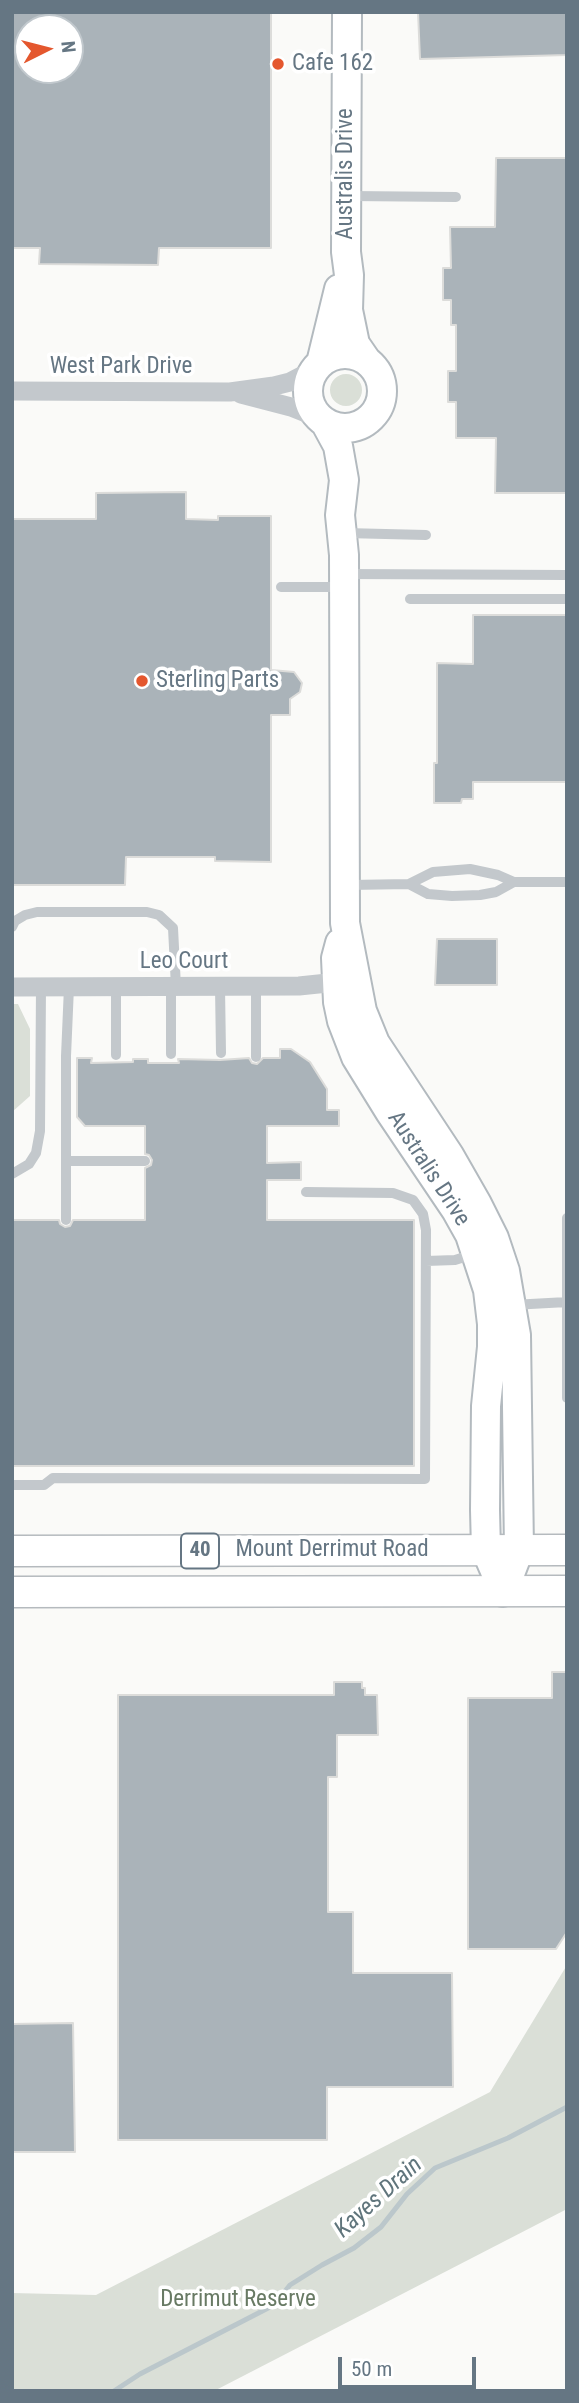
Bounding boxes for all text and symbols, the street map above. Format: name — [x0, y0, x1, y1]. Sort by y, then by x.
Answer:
north arrow — [14, 14, 84, 84]
text: N — [56, 40, 80, 54]
place label: Cafe 162 — [292, 50, 373, 78]
marker: Cafe 162 — [270, 56, 286, 72]
street label: Australis Drive — [332, 108, 360, 240]
street label: West Park Drive — [50, 353, 192, 381]
place label: Sterling Parts — [156, 667, 279, 695]
marker: Sterling Parts — [134, 673, 150, 689]
street label: Leo Court — [140, 948, 228, 976]
street label: Australis Drive — [381, 1106, 475, 1232]
road number: 40 — [181, 1534, 219, 1568]
street label: Mount Derrimut Road — [235, 1536, 429, 1564]
water label: Kayes Drain — [329, 2151, 429, 2245]
park label: Derrimut Reserve — [160, 2286, 316, 2314]
scale bar — [341, 2344, 479, 2388]
text: 50 m — [351, 2357, 392, 2381]

